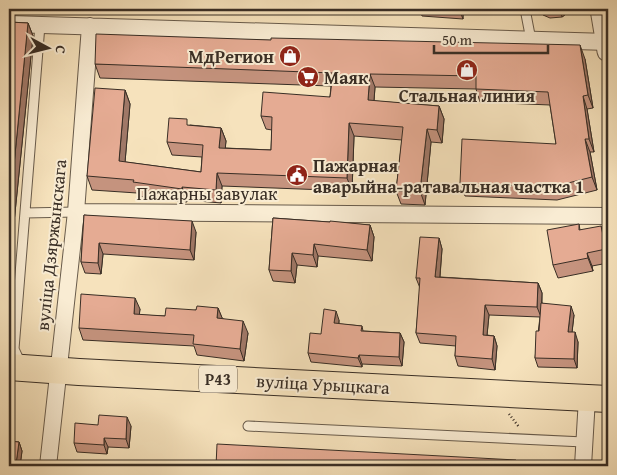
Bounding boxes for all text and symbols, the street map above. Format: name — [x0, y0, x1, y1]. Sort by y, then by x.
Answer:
north arrow — [22, 22, 72, 72]
scale bar — [434, 22, 548, 54]
text: 50 m — [442, 29, 473, 50]
place label: МдРегион — [189, 43, 274, 70]
text: С — [50, 44, 71, 55]
shop icon: МдРегион — [278, 44, 302, 68]
shop icon: Стальная линия — [455, 58, 479, 82]
place label: Маяк — [324, 64, 369, 91]
supermarket icon: Маяк — [296, 65, 320, 89]
place label: Стальная линия — [399, 82, 536, 109]
place label: Пажарная аварыйна-ратавальная частка 1 — [313, 152, 584, 200]
street label: вуліца Дзяржынскага — [29, 158, 73, 332]
public building icon: Пажарная аварыйна-ратавальная частка 1 — [285, 163, 309, 187]
street label: Пажарны завулак — [137, 180, 278, 207]
road number: Р43 — [199, 366, 237, 392]
street label: вуліца Урыцкага — [256, 367, 391, 401]

